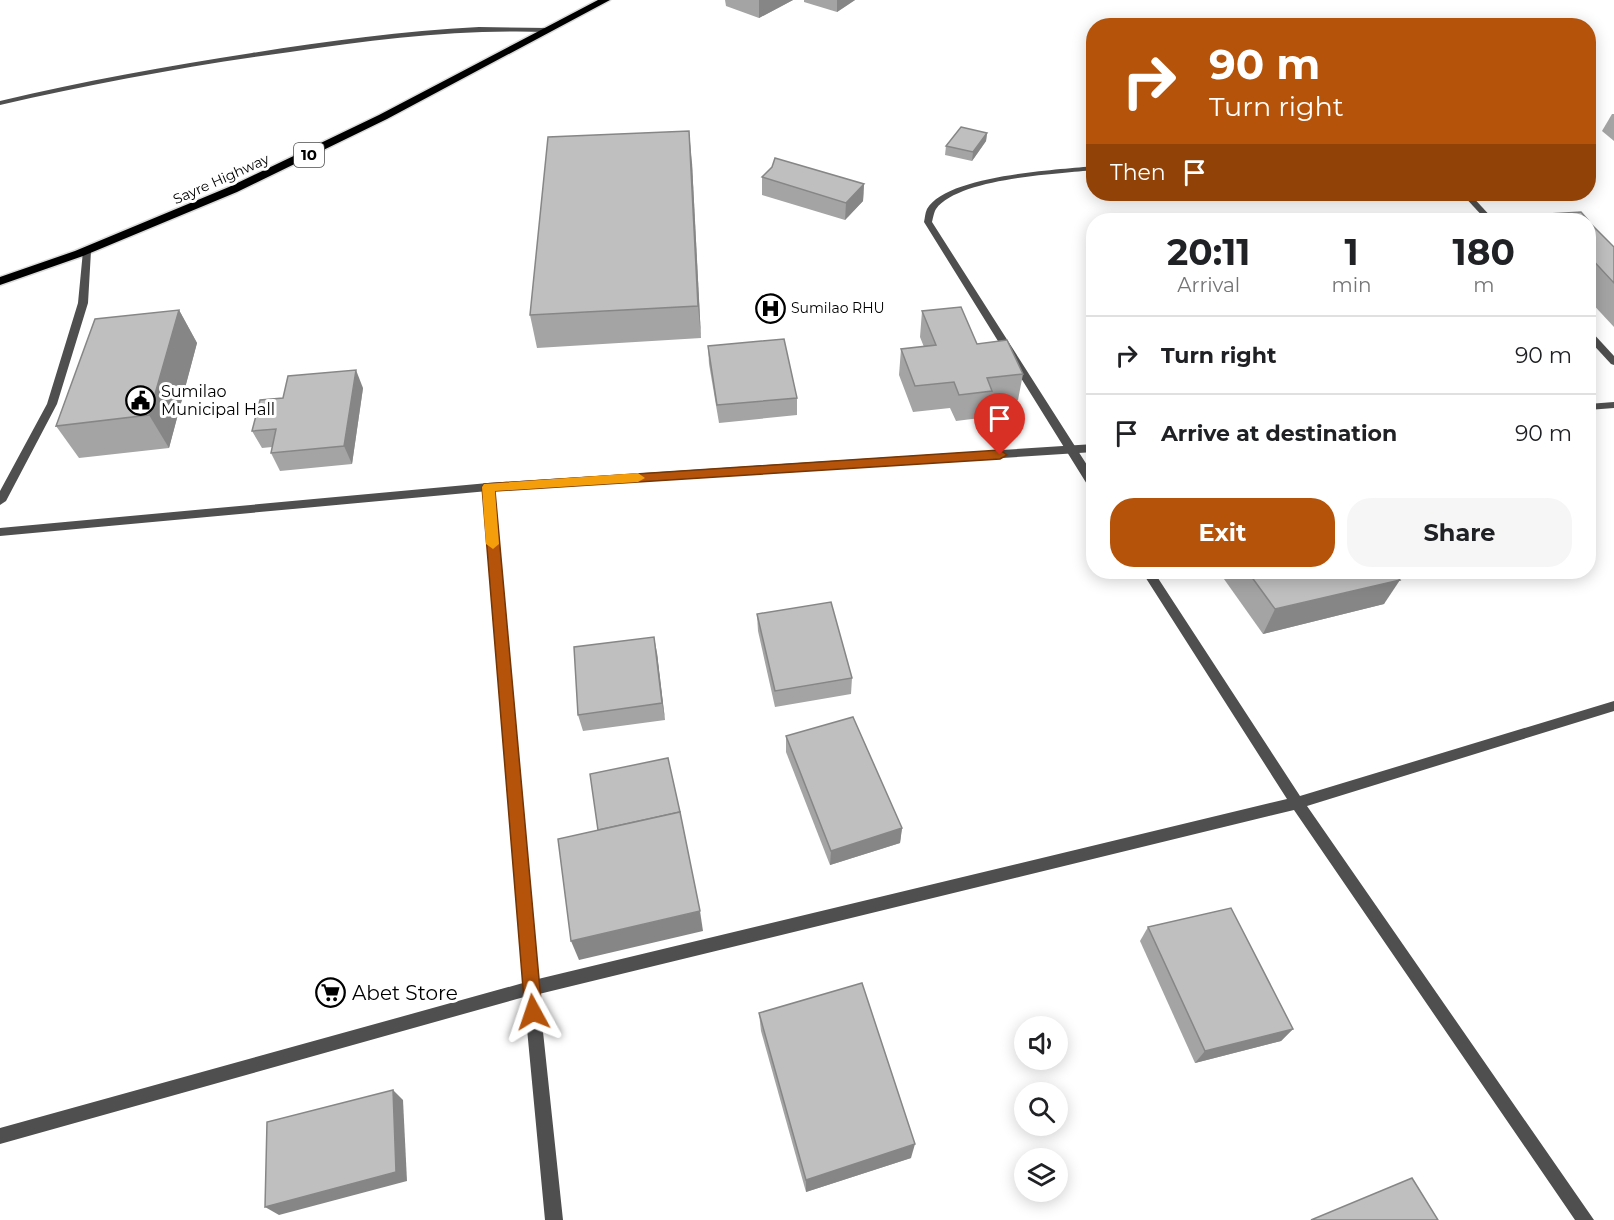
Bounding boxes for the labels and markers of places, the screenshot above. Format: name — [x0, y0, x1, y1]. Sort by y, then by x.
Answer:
hospital icon: Sumilao RHU — [754, 292, 786, 324]
place label: Sumilao RHU — [791, 299, 885, 317]
place label: Sumilao Municipal Hall — [161, 382, 275, 419]
public building icon: Sumilao Municipal Hall — [124, 384, 156, 416]
pin — [974, 393, 1025, 455]
supermarket icon: Abet Store — [315, 977, 347, 1009]
place label: Abet Store — [352, 981, 458, 1005]

